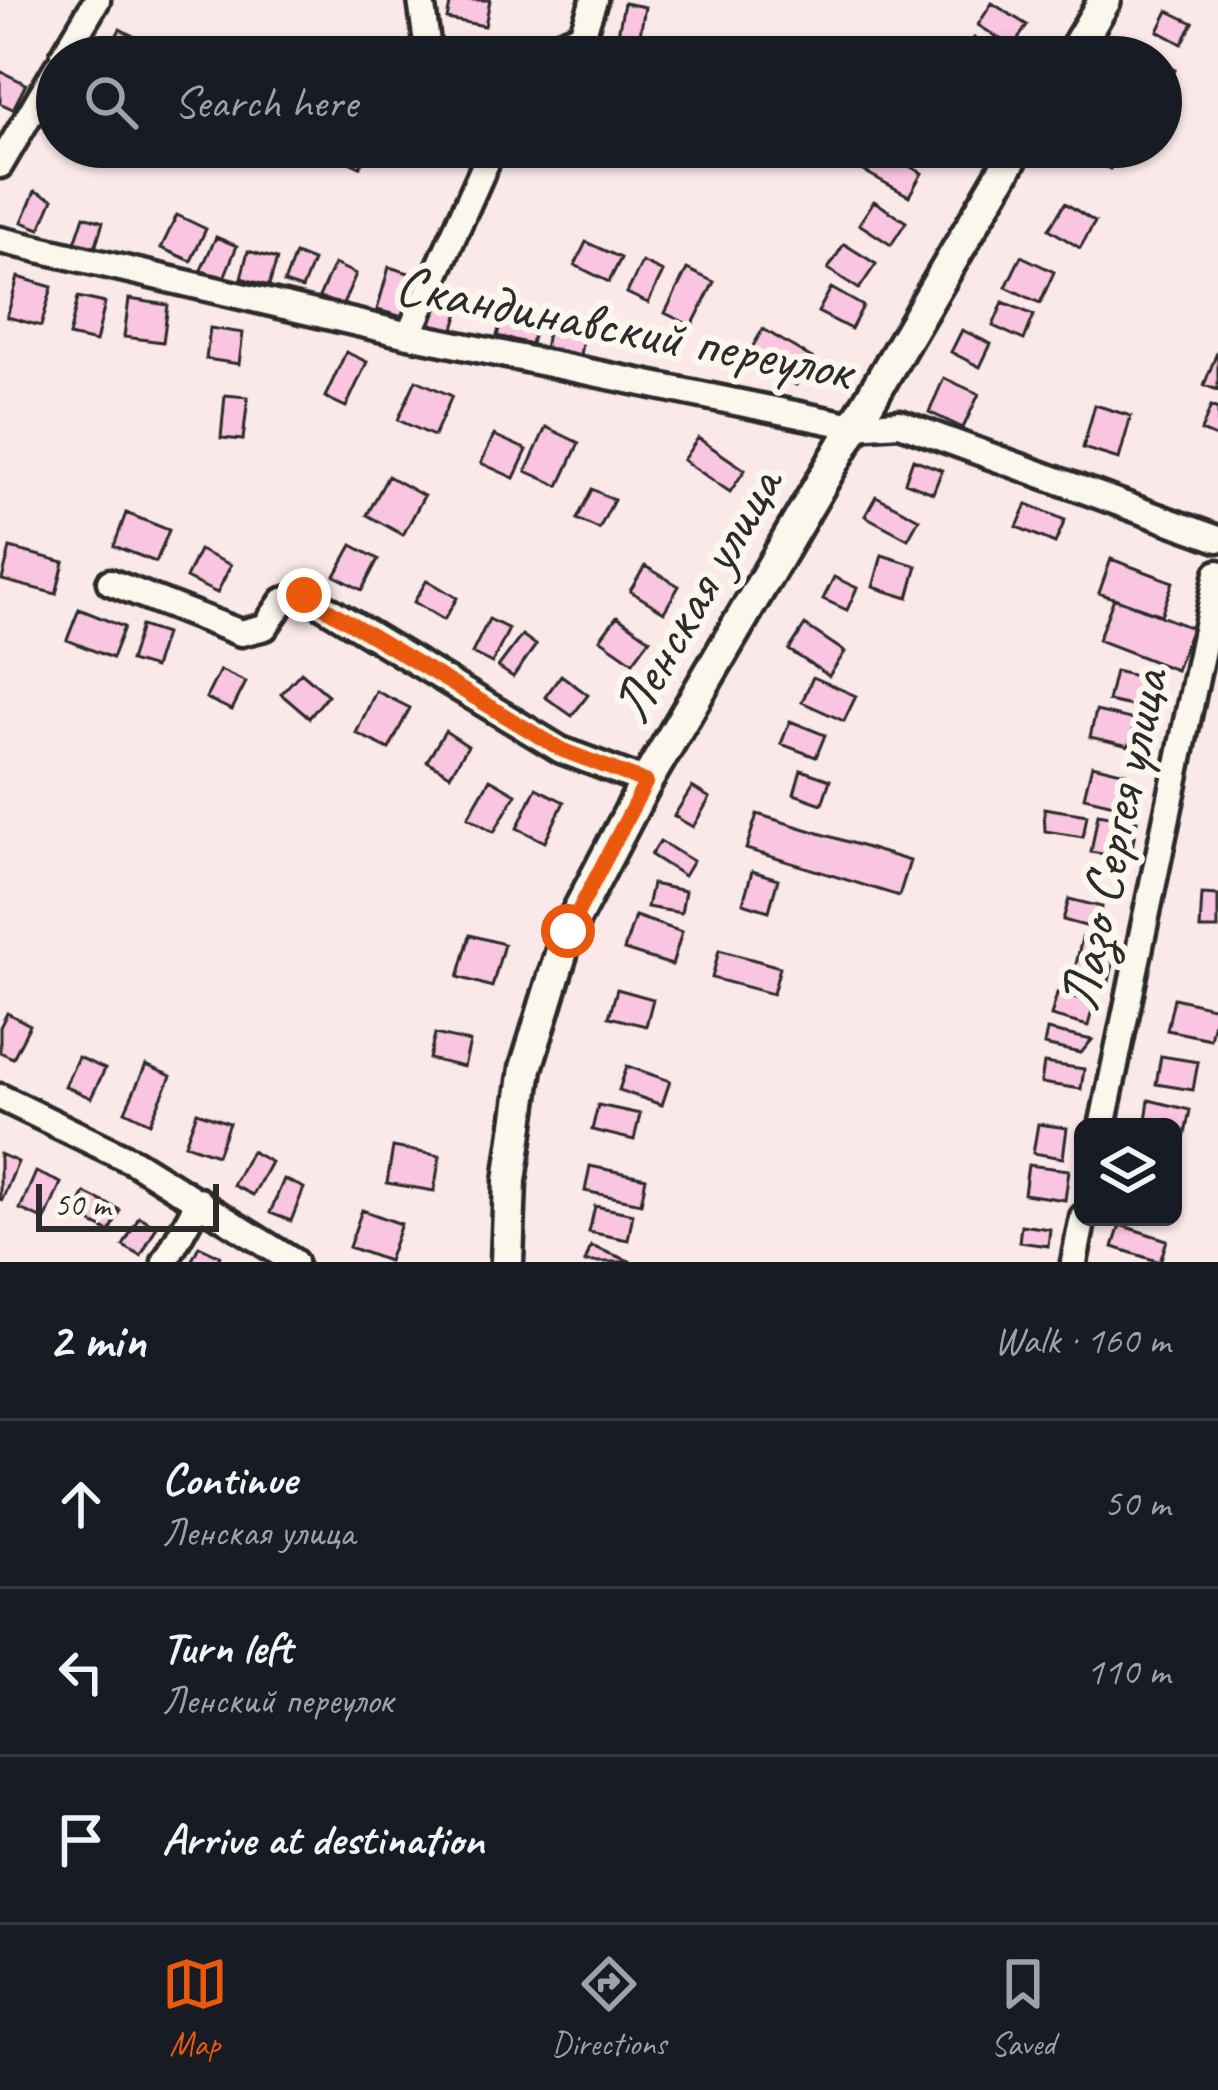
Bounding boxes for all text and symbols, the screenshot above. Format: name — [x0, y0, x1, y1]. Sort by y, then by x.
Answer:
search box — [36, 36, 1182, 168]
icon: search — [78, 69, 144, 135]
text: Search here — [174, 74, 357, 131]
street label: Скандинавский переулок — [390, 248, 863, 407]
street label: Ленская улица — [594, 451, 800, 735]
route end — [277, 568, 331, 622]
street label: Лазо Сергея улица — [1042, 660, 1185, 1017]
route start — [541, 904, 595, 958]
map controls — [1074, 1118, 1182, 1226]
button: layers — [1074, 1118, 1182, 1226]
scale bar — [36, 1178, 219, 1231]
text: 50 m — [54, 1184, 110, 1226]
text: 2 min — [48, 1308, 146, 1372]
text: Walk · 160 m — [994, 1316, 1170, 1365]
text: Continue — [162, 1451, 296, 1508]
icon: ahead — [48, 1471, 114, 1537]
text: 50 m — [1104, 1479, 1170, 1528]
text: Ленская улица — [162, 1508, 355, 1557]
text: Turn left — [162, 1619, 292, 1676]
icon: left — [48, 1639, 114, 1705]
text: 110 m — [1086, 1647, 1170, 1696]
text: Ленский переулок — [162, 1676, 393, 1725]
icon: arrive — [48, 1807, 114, 1873]
text: Arrive at destination — [162, 1811, 484, 1868]
tab: Map — [162, 1951, 228, 2065]
tab: Directions — [552, 1951, 666, 2065]
tab: Saved — [990, 1951, 1056, 2065]

